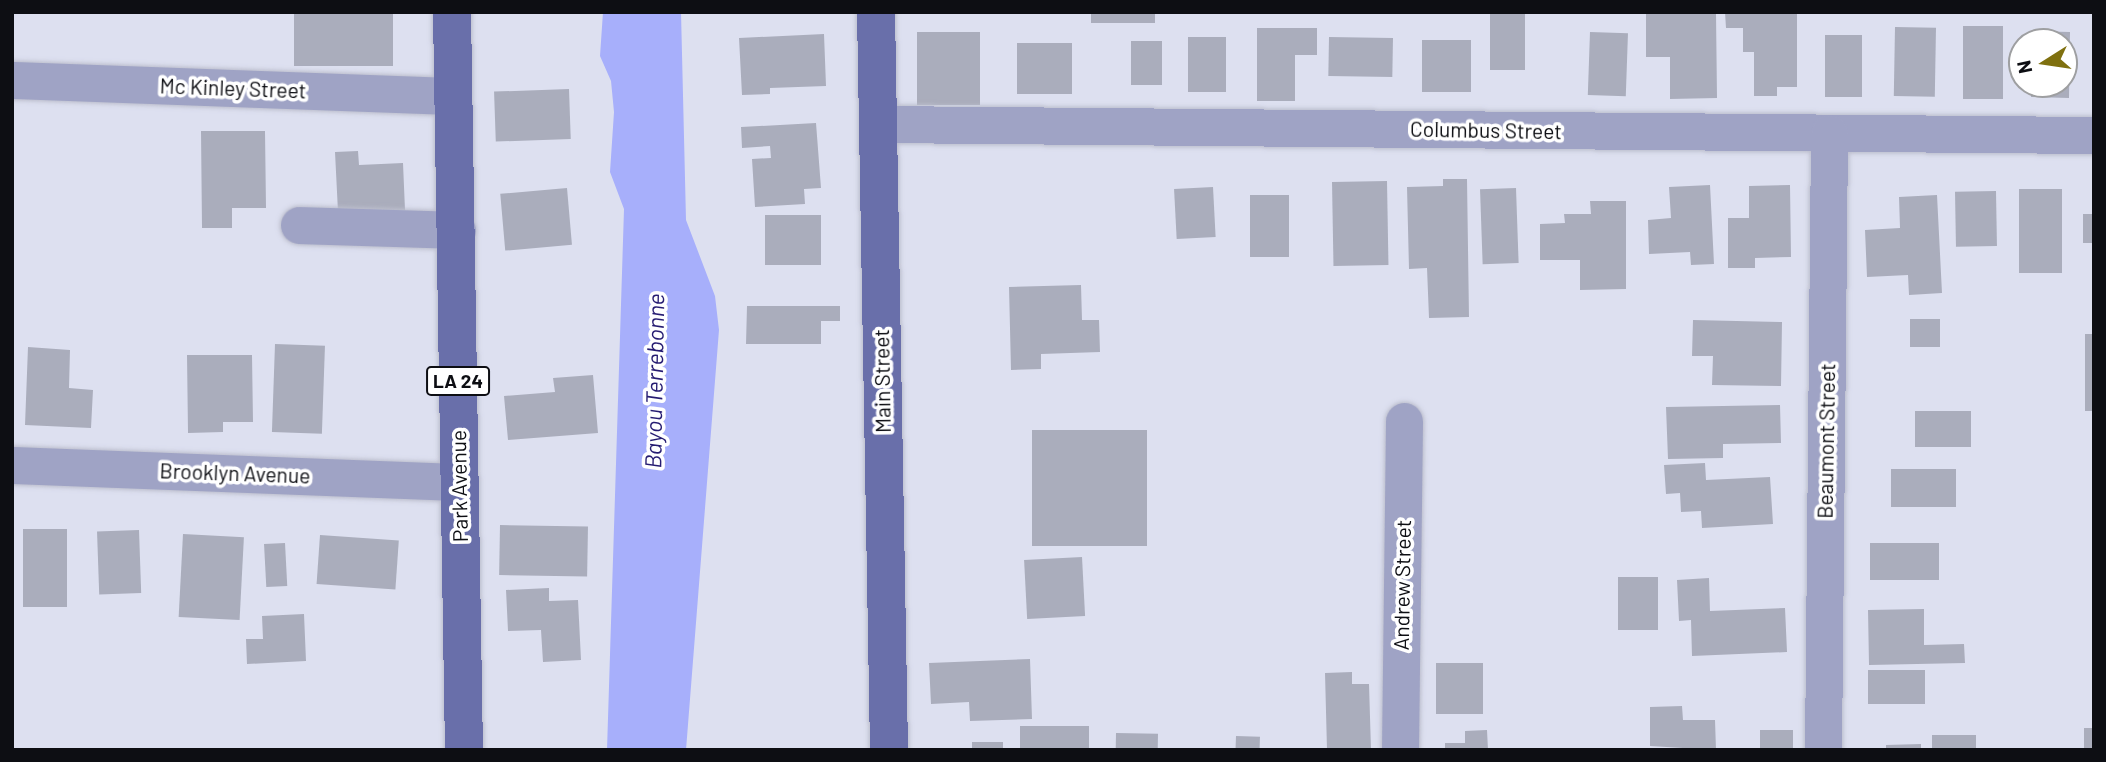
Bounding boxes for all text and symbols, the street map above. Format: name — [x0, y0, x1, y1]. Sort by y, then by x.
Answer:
north arrow — [2008, 28, 2078, 98]
text: N — [2011, 58, 2036, 76]
street label: Mc Kinley Street — [159, 73, 307, 103]
street label: Columbus Street — [1410, 116, 1562, 144]
water label: Bayou Terrebonne — [639, 293, 669, 469]
street label: Main Street — [868, 329, 896, 433]
street label: Beaumont Street — [1812, 363, 1840, 519]
road number: LA 24 — [425, 366, 491, 396]
street label: Park Avenue — [445, 430, 473, 542]
street label: Brooklyn Avenue — [159, 458, 311, 488]
street label: Andrew Street — [1388, 520, 1416, 650]

